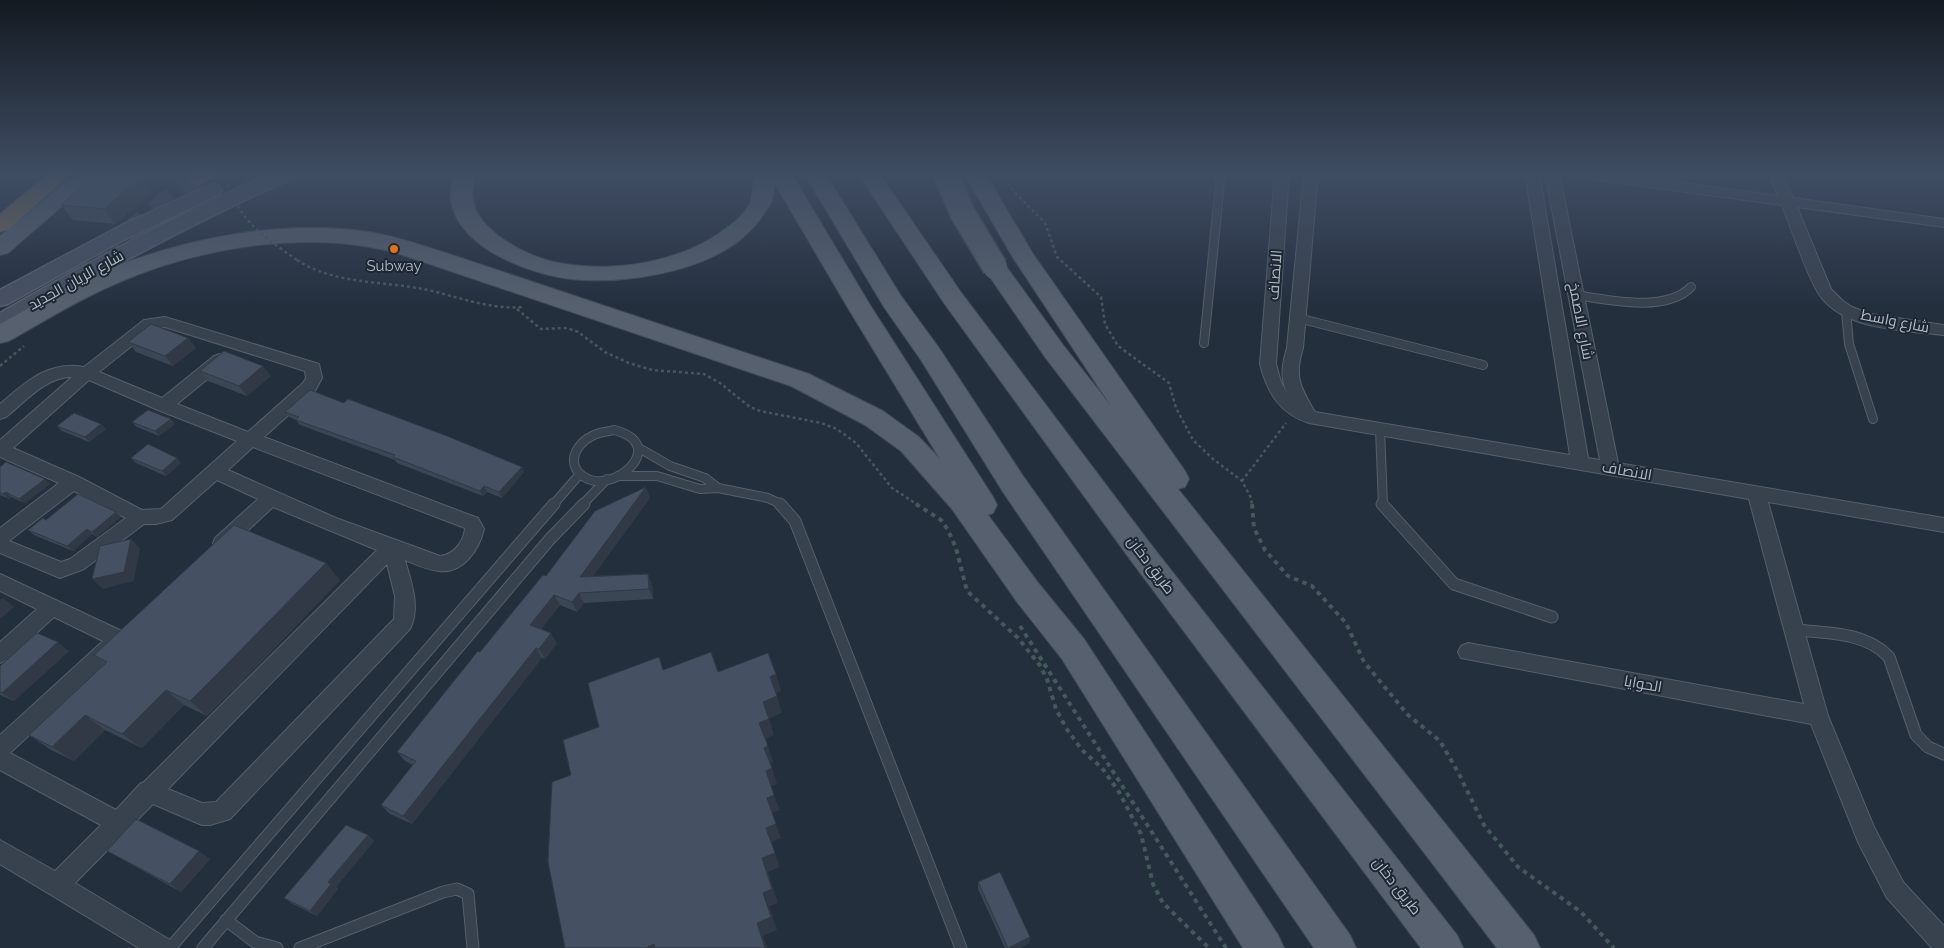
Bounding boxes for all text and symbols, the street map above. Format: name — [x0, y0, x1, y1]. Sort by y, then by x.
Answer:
marker: Subway — [388, 243, 400, 255]
street label: شارع الريان الجديد — [25, 246, 128, 315]
street label: الانصاف — [1264, 249, 1286, 301]
place label: Subway — [366, 257, 422, 275]
street label: شارع الاصمخ — [1563, 281, 1597, 362]
street label: شارع واسط — [1859, 306, 1931, 338]
street label: الانصاف — [1601, 458, 1653, 484]
street label: طريق دخان — [1123, 532, 1179, 598]
street label: الحوايا — [1623, 672, 1663, 696]
street label: طريق دخان — [1368, 854, 1425, 919]

